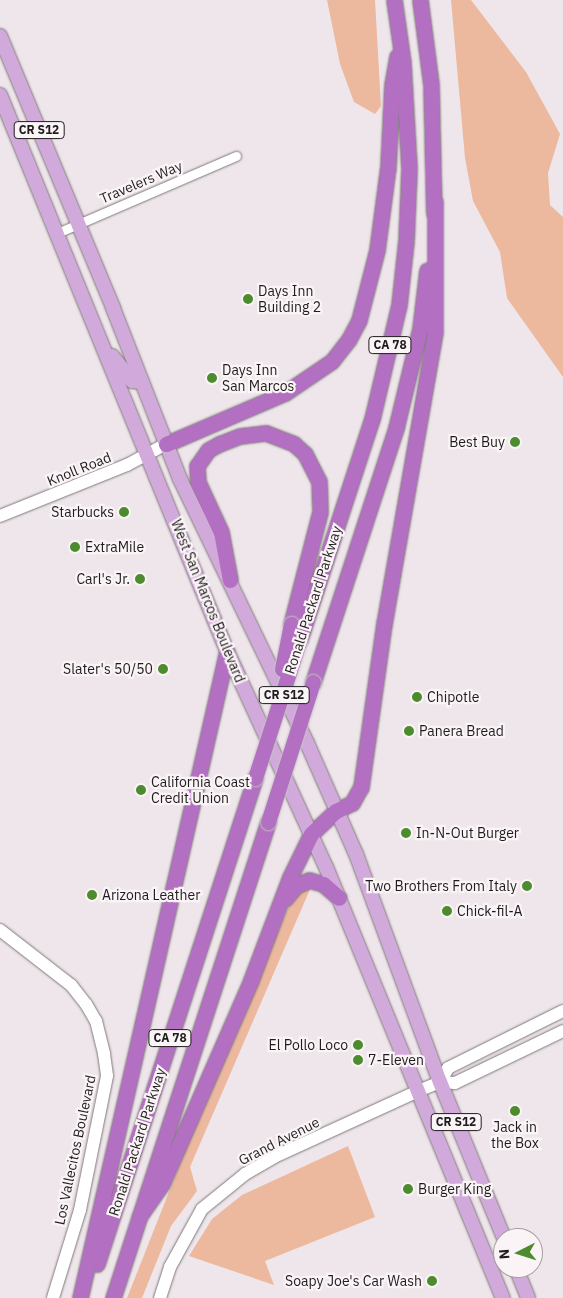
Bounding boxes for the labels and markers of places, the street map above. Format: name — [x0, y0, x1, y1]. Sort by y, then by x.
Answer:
place label: Days Inn Building 2 — [258, 283, 321, 316]
marker: Days Inn Building 2 — [242, 293, 254, 305]
place label: Days Inn San Marcos — [222, 362, 294, 394]
marker: Days Inn San Marcos — [206, 372, 218, 384]
place label: Best Buy — [449, 434, 505, 450]
marker: Best Buy — [509, 436, 521, 448]
place label: Starbucks — [51, 504, 114, 520]
marker: Starbucks — [118, 506, 130, 518]
place label: ExtraMile — [85, 539, 144, 555]
marker: ExtraMile — [69, 541, 81, 553]
place label: Carl's Jr. — [76, 571, 130, 587]
marker: Carl's Jr. — [134, 573, 146, 585]
place label: Slater's 50/50 — [63, 661, 153, 677]
marker: Slater's 50/50 — [157, 663, 169, 675]
place label: Chipotle — [427, 689, 480, 705]
marker: Chipotle — [411, 691, 423, 703]
place label: Panera Bread — [419, 723, 504, 739]
marker: Panera Bread — [403, 725, 415, 737]
place label: California Coast Credit Union — [151, 774, 250, 806]
marker: California Coast Credit Union — [135, 784, 147, 796]
place label: In-N-Out Burger — [416, 825, 519, 841]
marker: In-N-Out Burger — [400, 827, 412, 839]
place label: Two Brothers From Italy — [365, 878, 517, 894]
marker: Two Brothers From Italy — [521, 880, 533, 892]
place label: Arizona Leather — [102, 887, 200, 903]
marker: Arizona Leather — [86, 889, 98, 901]
place label: Chick-fil-A — [457, 903, 522, 919]
marker: Chick-fil-A — [441, 905, 453, 917]
place label: El Pollo Loco — [268, 1037, 348, 1053]
marker: El Pollo Loco — [352, 1039, 364, 1051]
place label: 7-Eleven — [368, 1052, 424, 1068]
marker: 7-Eleven — [352, 1054, 364, 1066]
marker: Jack in the Box — [509, 1105, 521, 1117]
place label: Jack in the Box — [491, 1119, 539, 1152]
place label: Burger King — [418, 1181, 491, 1197]
marker: Burger King — [402, 1183, 414, 1195]
place label: Soapy Joe's Car Wash — [285, 1273, 422, 1289]
marker: Soapy Joe's Car Wash — [426, 1275, 438, 1287]

